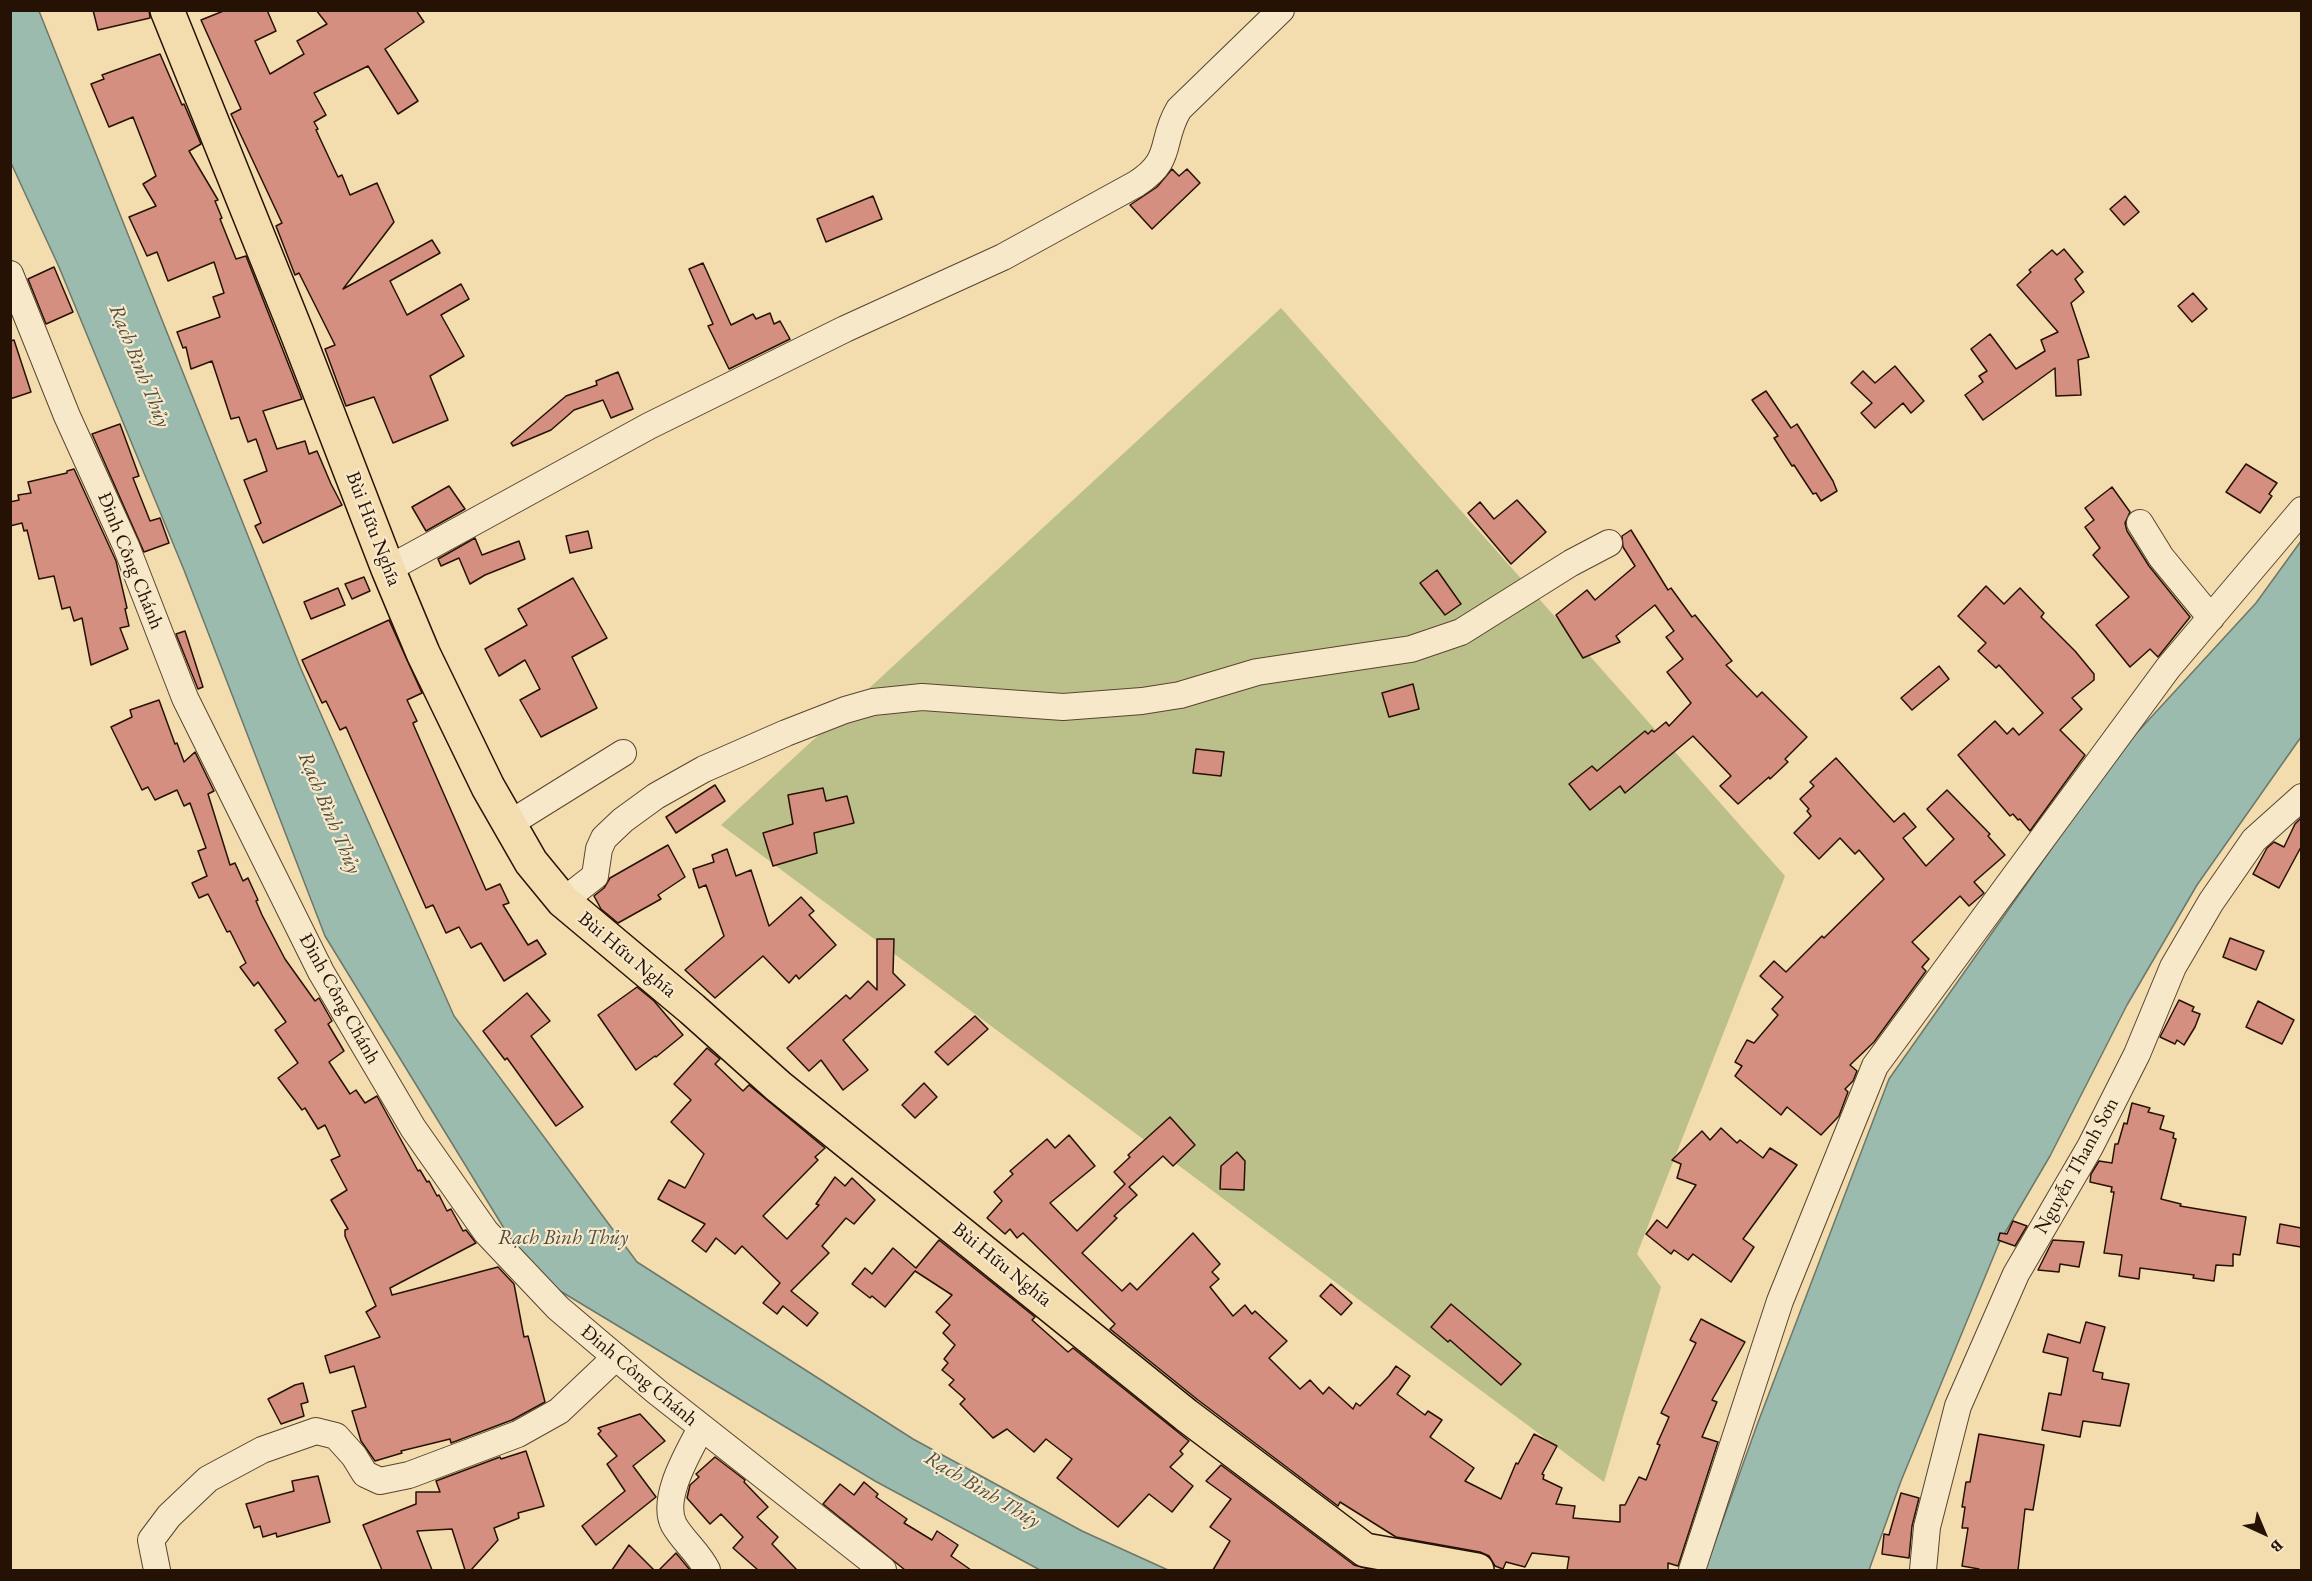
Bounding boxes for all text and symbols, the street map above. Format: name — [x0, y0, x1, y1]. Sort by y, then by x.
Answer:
water label: Rạch Bình Thủy — [103, 301, 175, 431]
street label: Bùi Hữu Nghĩa — [340, 468, 406, 590]
street label: Đinh Công Chánh — [92, 489, 168, 633]
water label: Rạch Bình Thủy — [292, 748, 366, 878]
street label: Bùi Hữu Nghĩa — [573, 907, 681, 1003]
street label: Đinh Công Chánh — [293, 930, 385, 1068]
street label: Nguyễn Thanh Sơn — [2030, 1094, 2124, 1238]
street label: Bùi Hữu Nghĩa — [947, 1218, 1057, 1312]
water label: Rạch Bình Thủy — [498, 1225, 628, 1251]
street label: Đinh Công Chánh — [576, 1320, 702, 1432]
water label: Rạch Bình Thủy — [920, 1446, 1044, 1534]
north arrow — [2234, 1503, 2294, 1563]
text: B — [2266, 1535, 2288, 1557]

